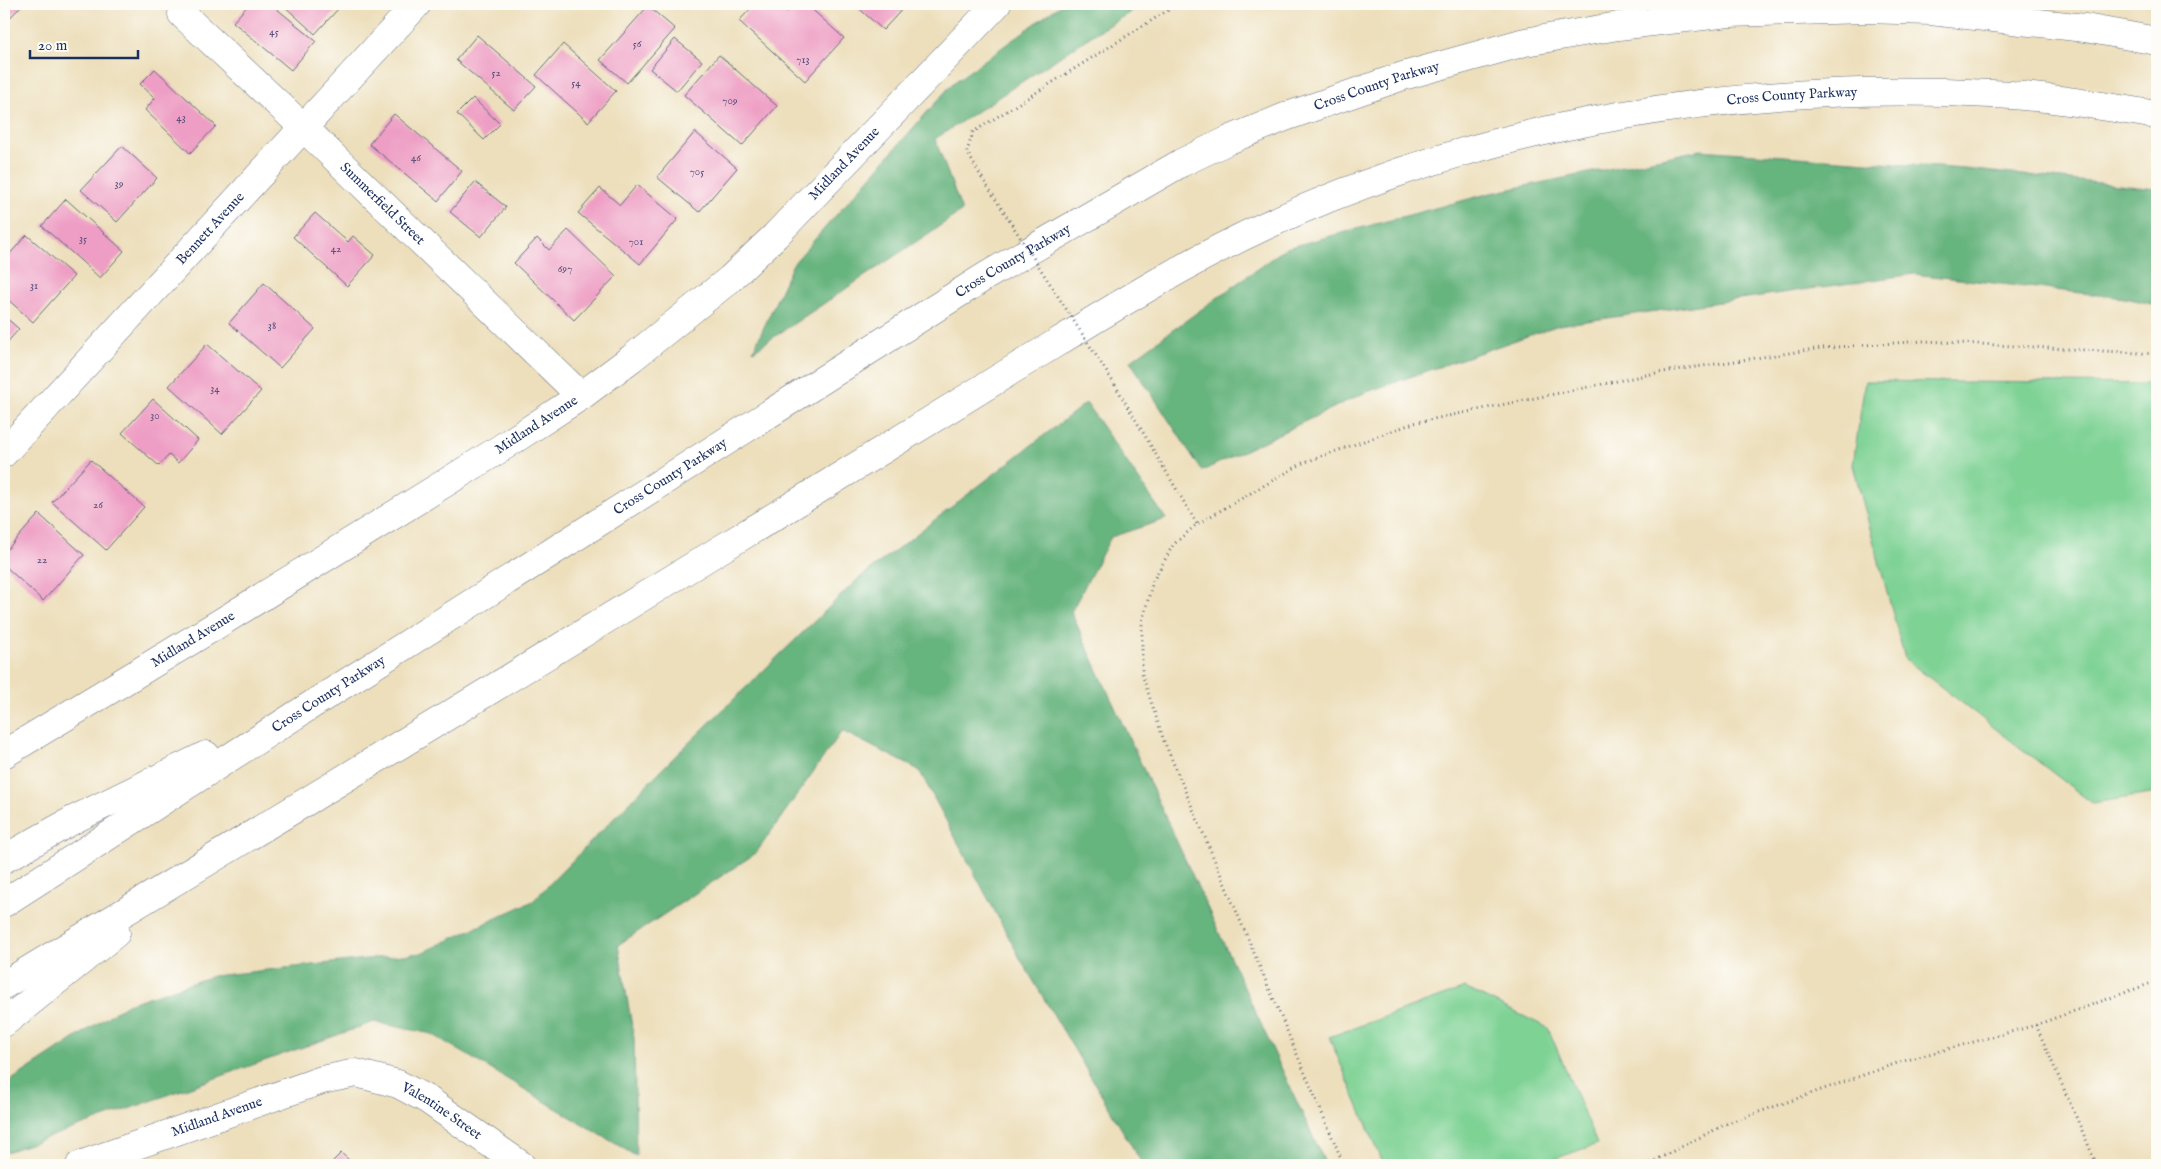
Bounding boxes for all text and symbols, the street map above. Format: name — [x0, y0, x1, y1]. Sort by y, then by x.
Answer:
house number: 45 — [269, 25, 279, 39]
scale bar — [30, 28, 138, 60]
text: 20 m — [38, 36, 68, 55]
house number: 56 — [633, 37, 642, 51]
house number: 713 — [796, 53, 810, 67]
street label: Cross County Parkway — [1312, 57, 1442, 115]
house number: 52 — [491, 66, 501, 80]
house number: 54 — [571, 76, 581, 90]
street label: Cross County Parkway — [1726, 83, 1858, 110]
house number: 709 — [722, 94, 738, 108]
house number: 43 — [176, 111, 186, 125]
street label: Midland Avenue — [805, 123, 884, 204]
house number: 46 — [411, 151, 421, 165]
street label: Summerfield Street — [336, 159, 429, 249]
house number: 705 — [690, 165, 704, 179]
house number: 39 — [115, 177, 124, 191]
street label: Bennett Avenue — [173, 188, 249, 269]
street label: Cross County Parkway — [952, 220, 1074, 302]
house number: 35 — [79, 232, 87, 246]
house number: 701 — [629, 235, 643, 249]
house number: 42 — [331, 242, 341, 256]
house number: 697 — [558, 262, 572, 276]
house number: 31 — [30, 279, 38, 293]
house number: 38 — [268, 319, 276, 333]
house number: 34 — [210, 382, 220, 396]
street label: Midland Avenue — [492, 391, 582, 458]
house number: 30 — [150, 409, 160, 423]
street label: Cross County Parkway — [610, 434, 731, 519]
house number: 26 — [93, 498, 103, 512]
house number: 22 — [37, 553, 47, 567]
street label: Midland Avenue — [148, 607, 239, 672]
street label: Cross County Parkway — [269, 651, 389, 737]
street label: Valentine Street — [397, 1078, 485, 1144]
street label: Midland Avenue — [169, 1093, 265, 1141]

